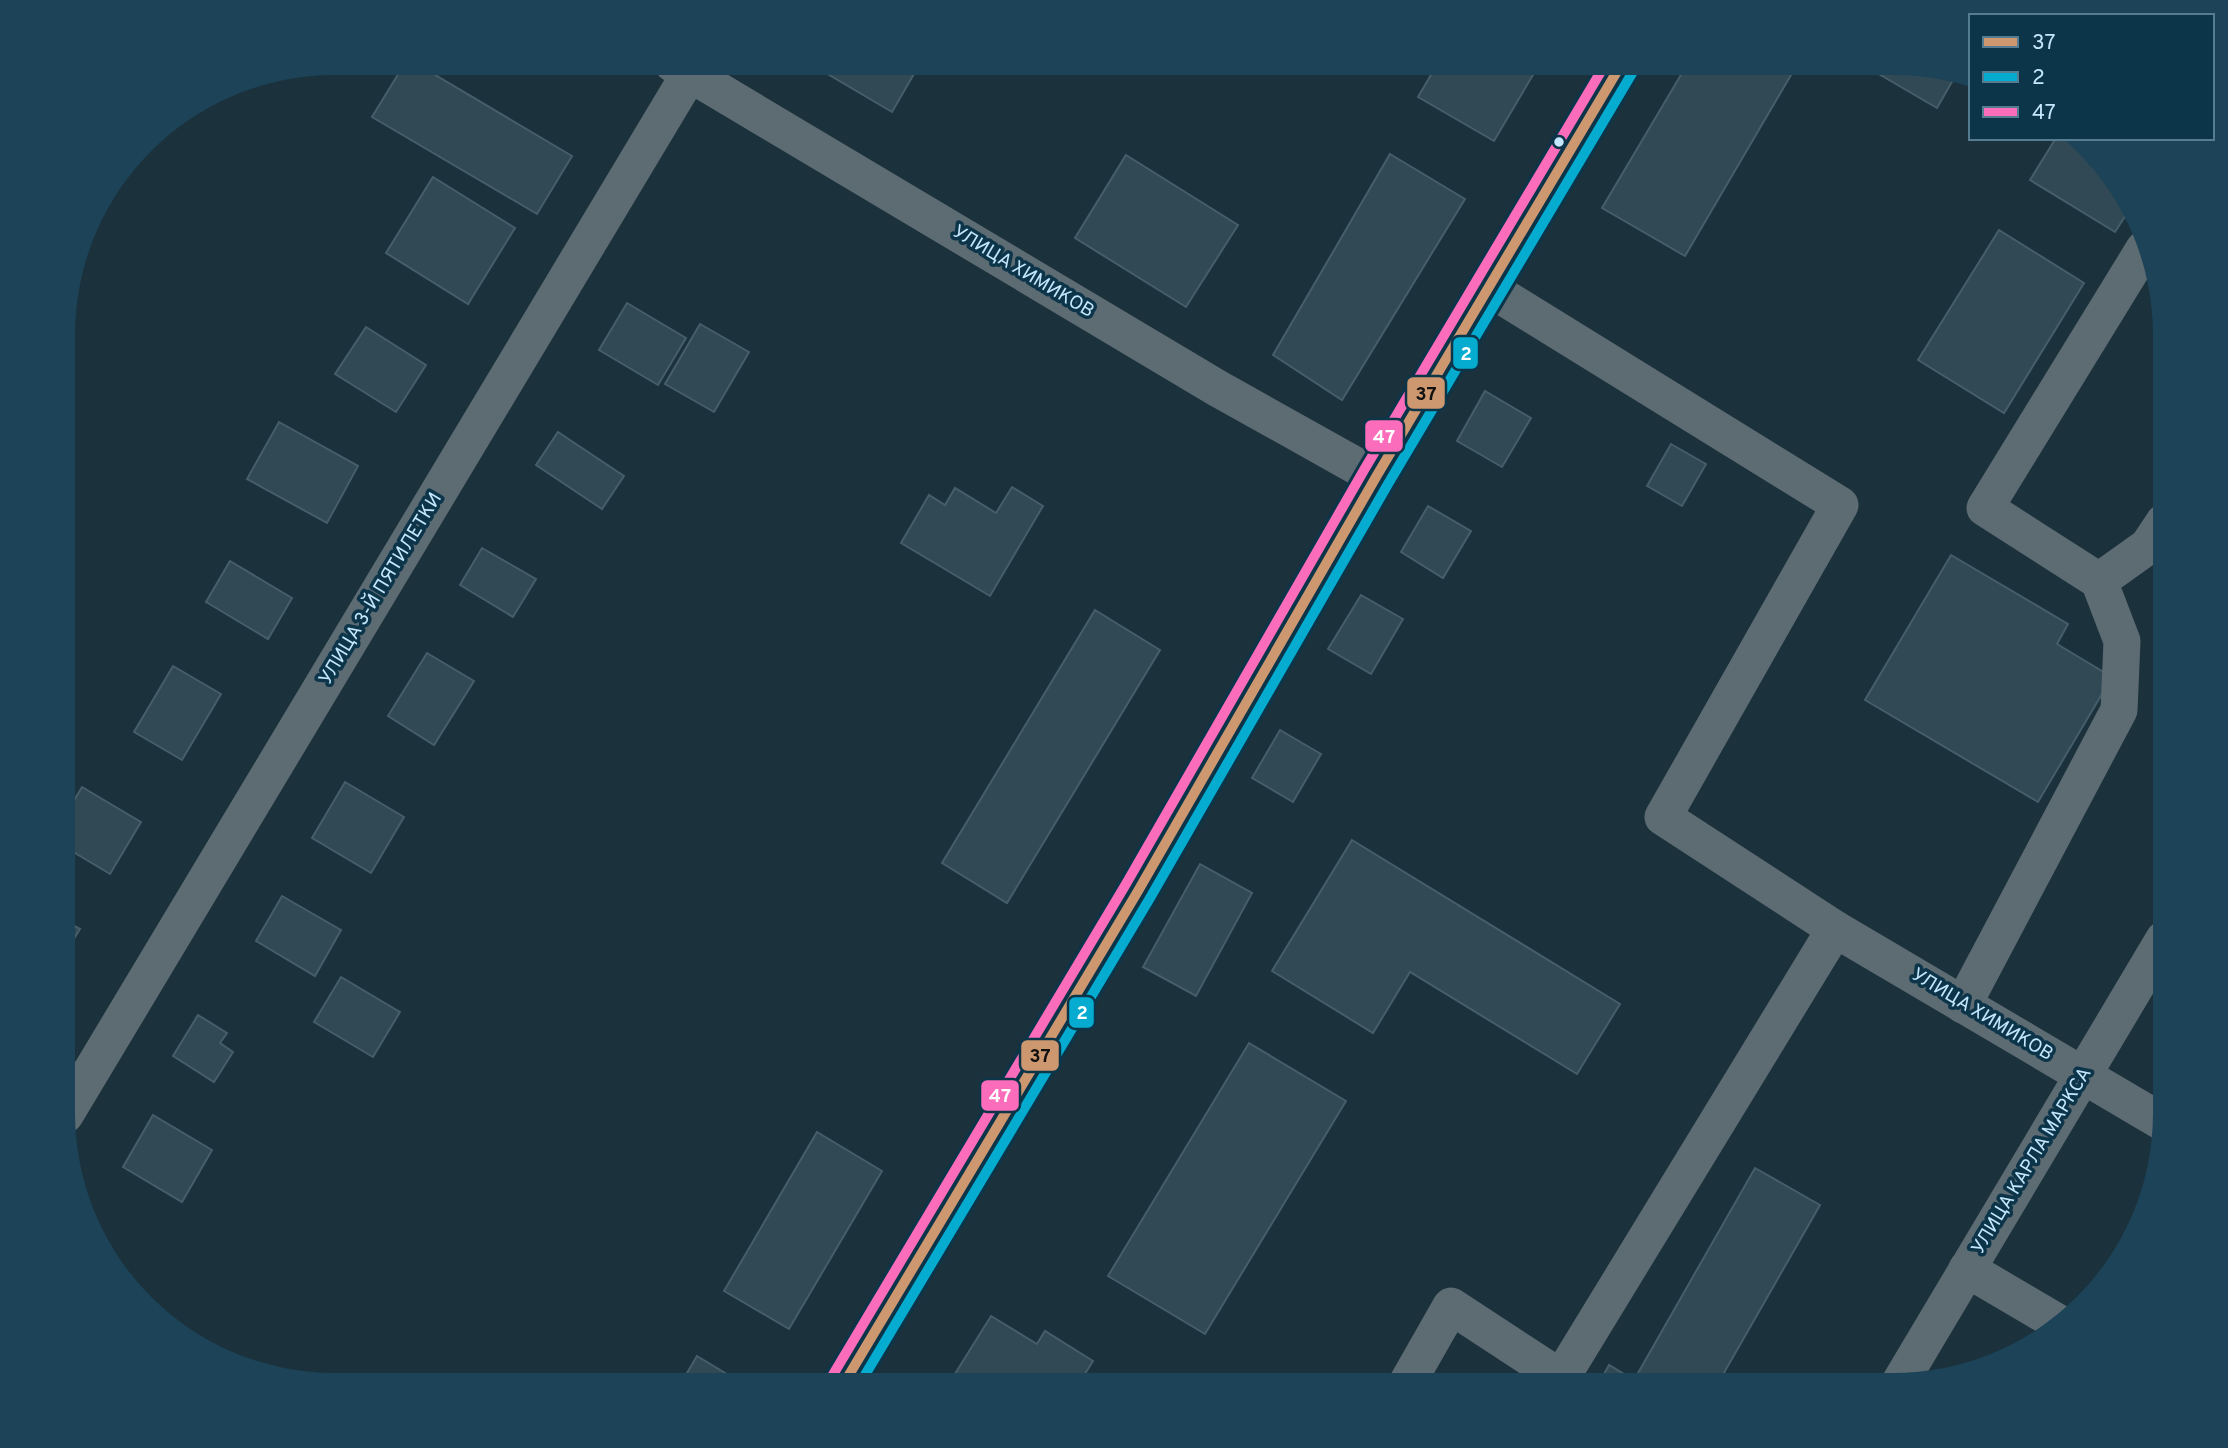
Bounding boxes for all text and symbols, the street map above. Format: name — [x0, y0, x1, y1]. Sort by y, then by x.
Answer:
legend — [1969, 14, 2214, 140]
text: 37 — [2032, 30, 2055, 57]
text: 2 — [2032, 65, 2045, 92]
text: 47 — [2032, 100, 2056, 127]
unlabelled marker — [1552, 135, 1566, 149]
street label: УЛИЦА ХИМИКОВ — [948, 220, 1098, 324]
line badge: 2 — [1452, 336, 1479, 370]
text: 2 — [1460, 343, 1472, 367]
line badge: 37 — [1406, 376, 1446, 410]
text: 37 — [1415, 383, 1437, 407]
line badge: 47 — [1364, 419, 1404, 453]
text: 47 — [1373, 426, 1395, 450]
street label: УЛИЦА 3-Й ПЯТИЛЕТКИ — [313, 488, 448, 689]
street label: УЛИЦА ХИМИКОВ — [1907, 963, 2057, 1067]
line badge: 2 — [1068, 996, 1095, 1029]
text: 2 — [1076, 1002, 1088, 1026]
line badge: 37 — [1020, 1039, 1060, 1072]
text: 37 — [1029, 1045, 1051, 1069]
street label: УЛИЦА КАРЛА МАРКСА — [1967, 1063, 2097, 1259]
line badge: 47 — [980, 1079, 1020, 1112]
text: 47 — [989, 1085, 1011, 1109]

